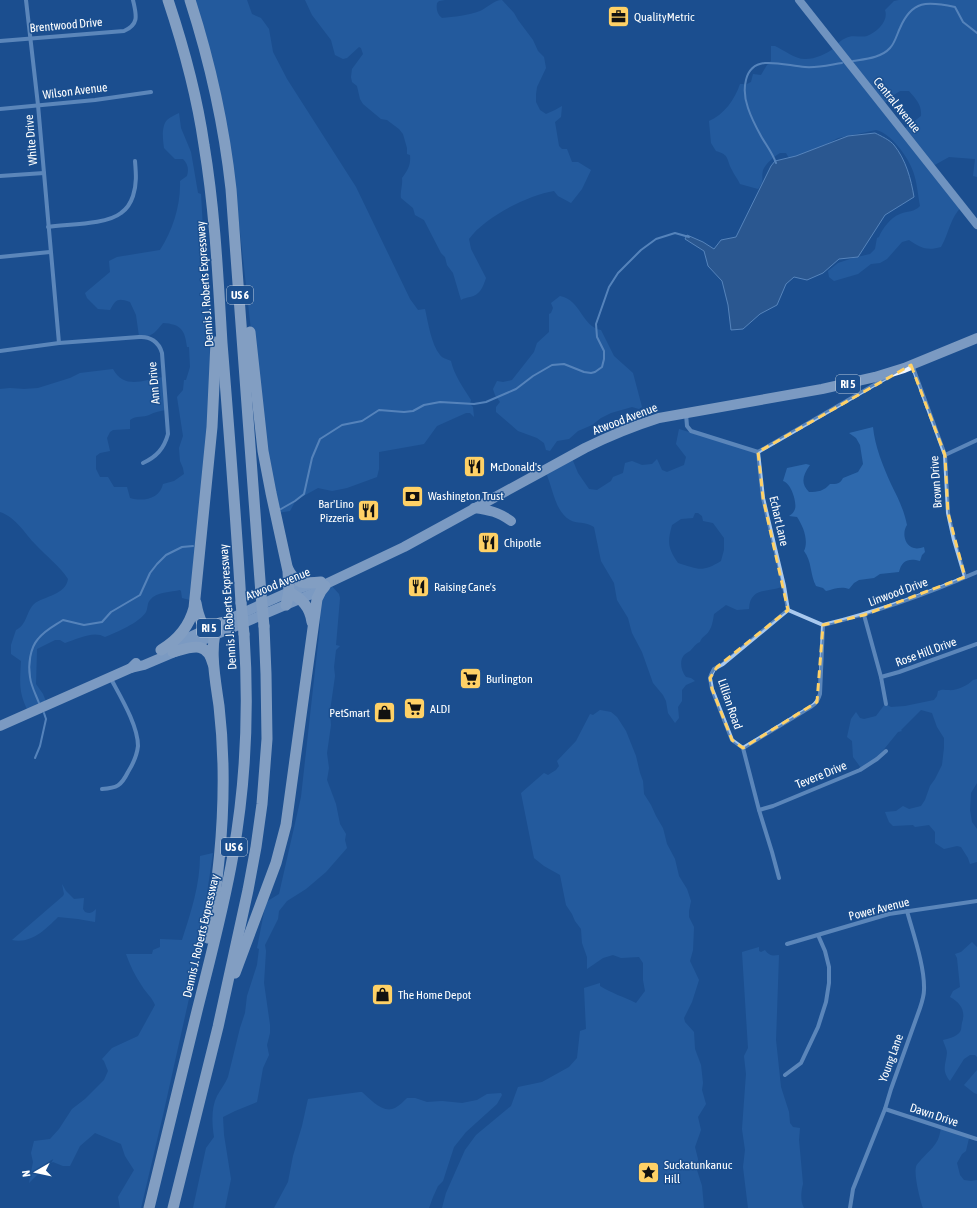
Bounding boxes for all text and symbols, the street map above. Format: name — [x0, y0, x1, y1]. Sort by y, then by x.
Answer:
office icon: QualityMetric — [605, 4, 631, 30]
place label: QualityMetric — [634, 10, 695, 24]
street label: Brentwood Drive — [29, 15, 103, 35]
street label: Central Avenue — [870, 75, 924, 135]
street label: Wilson Avenue — [42, 80, 108, 102]
street label: White Drive — [22, 114, 40, 166]
street label: Dennis J. Roberts Expressway — [194, 221, 216, 347]
road number: US 6 — [227, 286, 253, 304]
street label: Ann Drive — [145, 361, 163, 405]
road number: RI 5 — [836, 375, 860, 393]
street label: Atwood Avenue — [591, 400, 659, 438]
restaurant icon: McDonald's — [461, 454, 487, 480]
street label: Brown Drive — [927, 455, 945, 509]
place label: McDonald's — [490, 460, 541, 474]
bank icon: Washington Trust — [399, 483, 425, 509]
place label: Washington Trust — [428, 489, 504, 503]
street label: Echart Lane — [766, 495, 792, 547]
place label: Bar'Lino Pizzeria — [318, 497, 354, 525]
restaurant icon: Bar'Lino Pizzeria — [356, 498, 382, 524]
restaurant icon: Chipotle — [475, 530, 501, 556]
place label: Chipotle — [504, 536, 541, 550]
street label: Dennis J. Roberts Expressway — [217, 544, 239, 670]
street label: Atwood Avenue — [244, 565, 312, 603]
restaurant icon: Raising Cane's — [405, 574, 431, 600]
street label: Linwood Drive — [866, 575, 930, 609]
place label: Raising Cane's — [434, 580, 496, 594]
road number: RI 5 — [197, 619, 221, 637]
street label: Rose Hill Drive — [894, 634, 958, 670]
supermarket icon: Burlington — [458, 666, 484, 692]
place label: Burlington — [486, 672, 533, 686]
street label: Lillian Road — [715, 677, 745, 731]
supermarket icon: ALDI — [401, 696, 427, 722]
shop icon: PetSmart — [372, 700, 398, 726]
place label: ALDI — [430, 702, 450, 716]
place label: PetSmart — [329, 706, 371, 720]
street label: Tevere Drive — [793, 758, 849, 792]
road number: US 6 — [221, 838, 247, 856]
street label: Dennis J. Roberts Expressway — [180, 873, 222, 999]
street label: Power Avenue — [847, 895, 911, 923]
shop icon: The Home Depot — [369, 982, 395, 1008]
place label: The Home Depot — [398, 988, 472, 1002]
street label: Young Lane — [876, 1032, 906, 1084]
street label: Dawn Drive — [908, 1101, 960, 1129]
north arrow — [16, 1152, 56, 1192]
place label: Suckatunkanuc Hill — [664, 1158, 733, 1186]
place icon: Suckatunkanuc Hill — [635, 1159, 661, 1185]
text: N — [20, 1169, 33, 1178]

